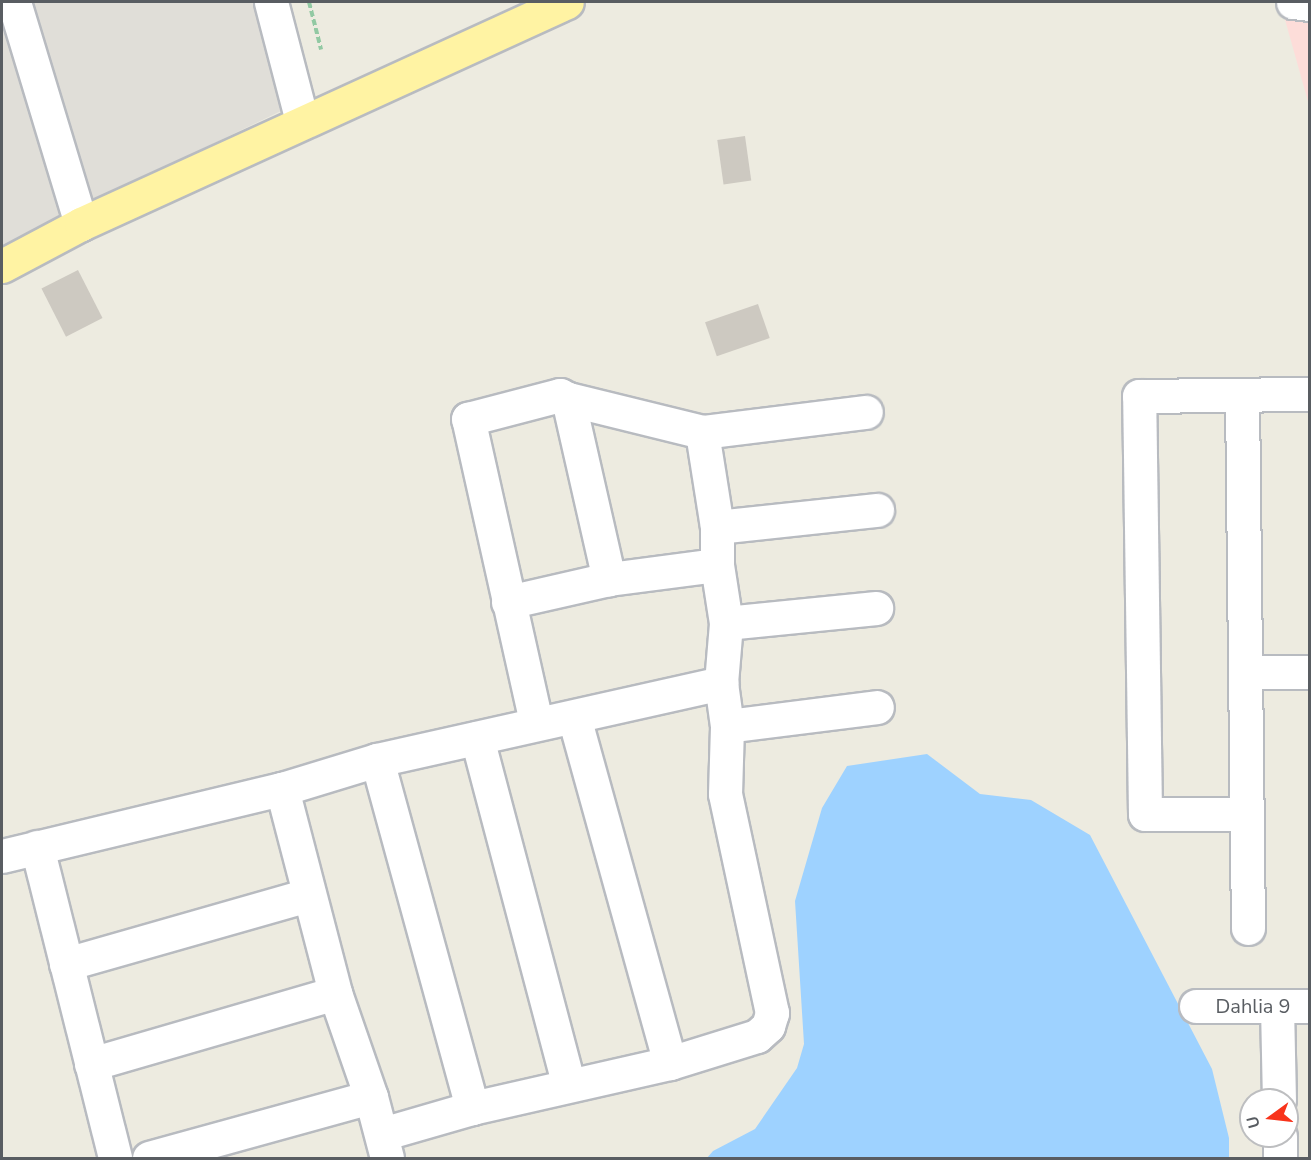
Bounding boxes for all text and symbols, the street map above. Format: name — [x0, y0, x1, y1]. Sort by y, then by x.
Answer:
street label: Dahlia 9 — [1215, 994, 1291, 1018]
north arrow — [1239, 1088, 1299, 1148]
text: U — [1241, 1114, 1266, 1131]

